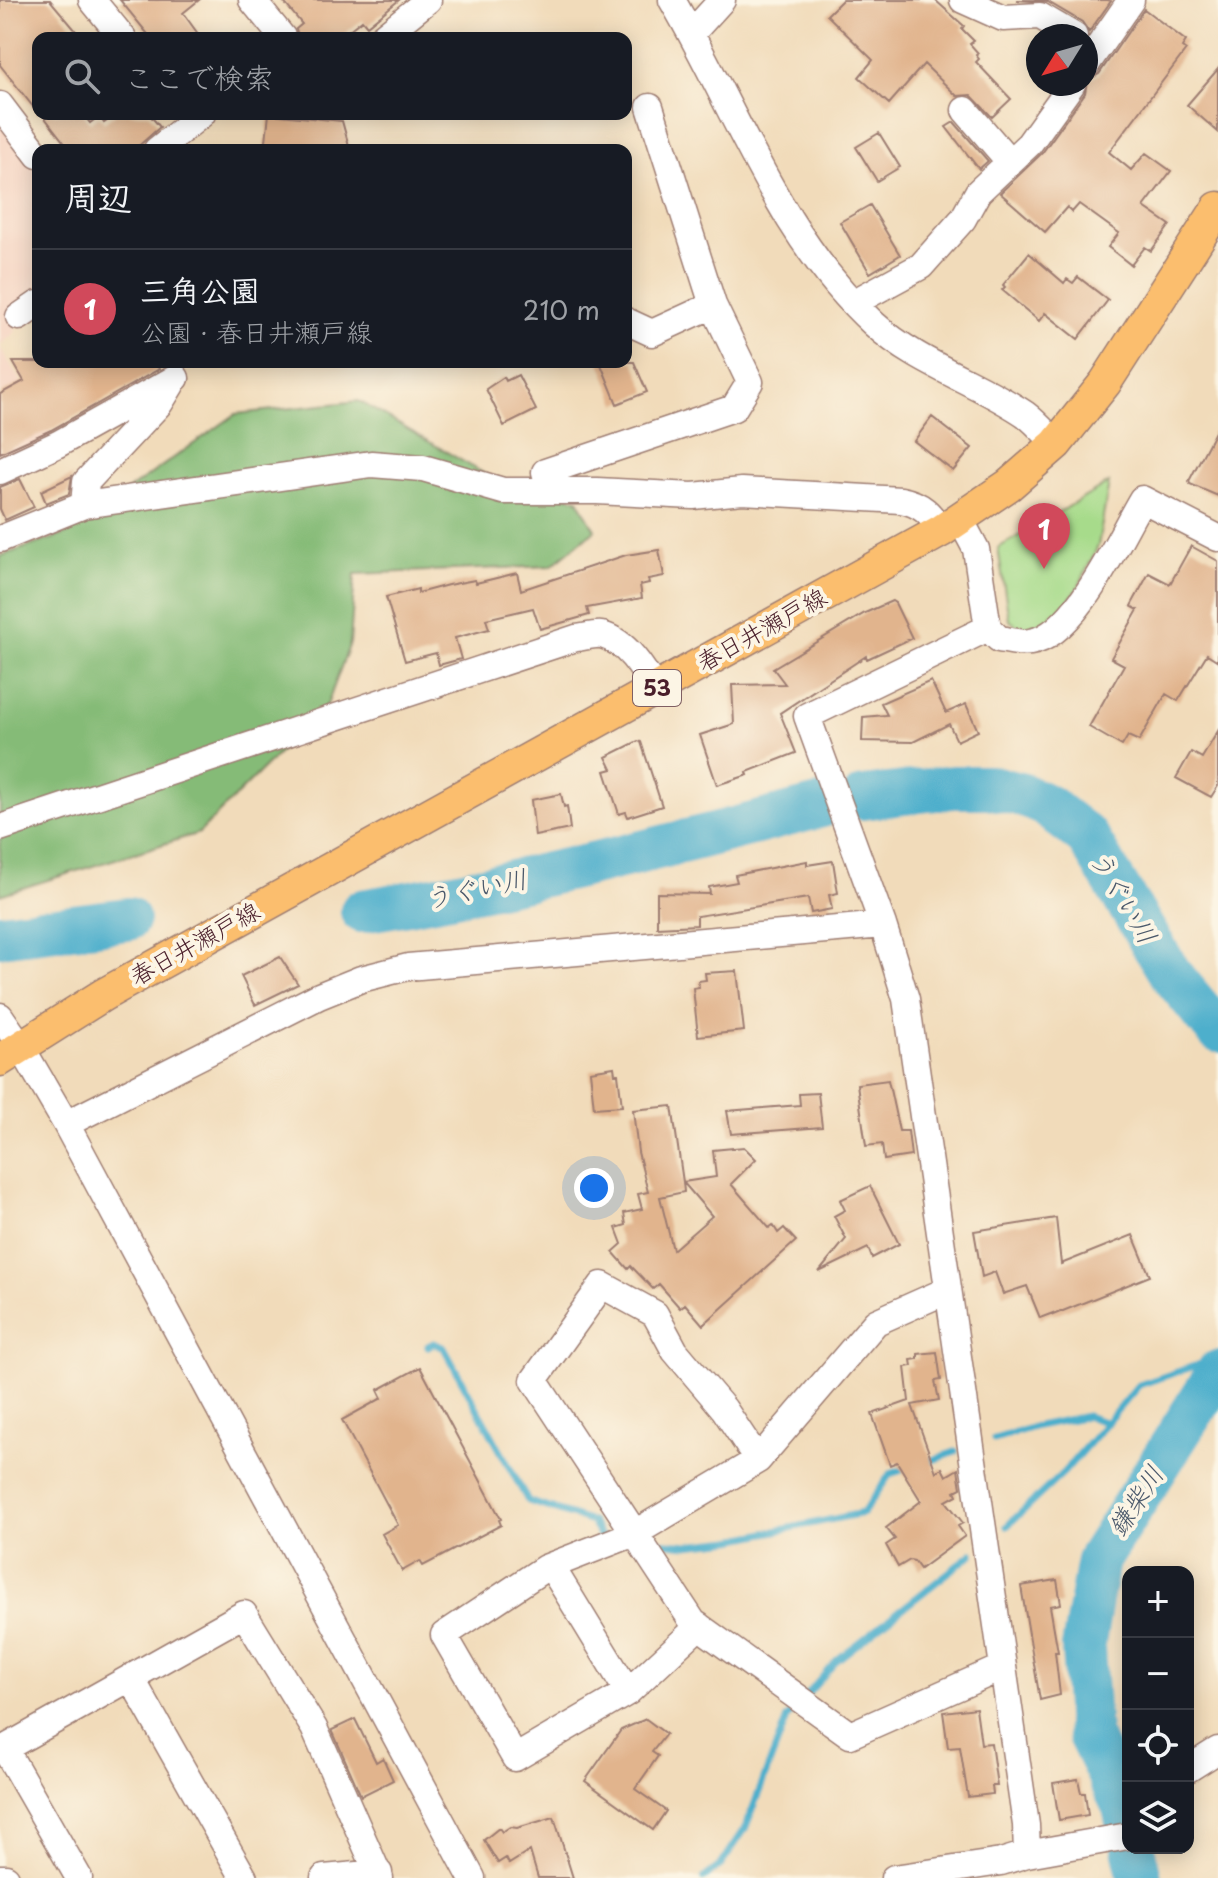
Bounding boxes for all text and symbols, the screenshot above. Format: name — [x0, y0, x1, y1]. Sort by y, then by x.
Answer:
north arrow — [1026, 24, 1098, 96]
search box — [32, 32, 632, 120]
icon: search — [60, 54, 104, 98]
text: ここで検索 — [124, 54, 274, 99]
text: 周辺 — [64, 170, 132, 222]
text: 三角公園 — [140, 267, 260, 312]
text: 1 — [84, 290, 96, 329]
text: 210 m — [523, 290, 600, 329]
text: 公園 · 春日井瀬戸線 — [140, 312, 372, 351]
pin: 1 — [1018, 503, 1070, 569]
street label: 春日井瀬戸線 — [689, 578, 833, 679]
road number: 53 — [633, 670, 681, 706]
water label: うぐい川 — [1081, 842, 1168, 951]
water label: うぐい川 — [421, 858, 531, 917]
street label: 春日井瀬戸線 — [122, 892, 266, 993]
your location — [574, 1168, 614, 1208]
water label: 鎌柴川 — [1097, 1457, 1172, 1544]
map controls — [1122, 1566, 1194, 1854]
button: + — [1122, 1566, 1194, 1638]
button: − — [1122, 1638, 1194, 1710]
button: locate — [1122, 1710, 1194, 1782]
button: layers — [1122, 1782, 1194, 1854]

